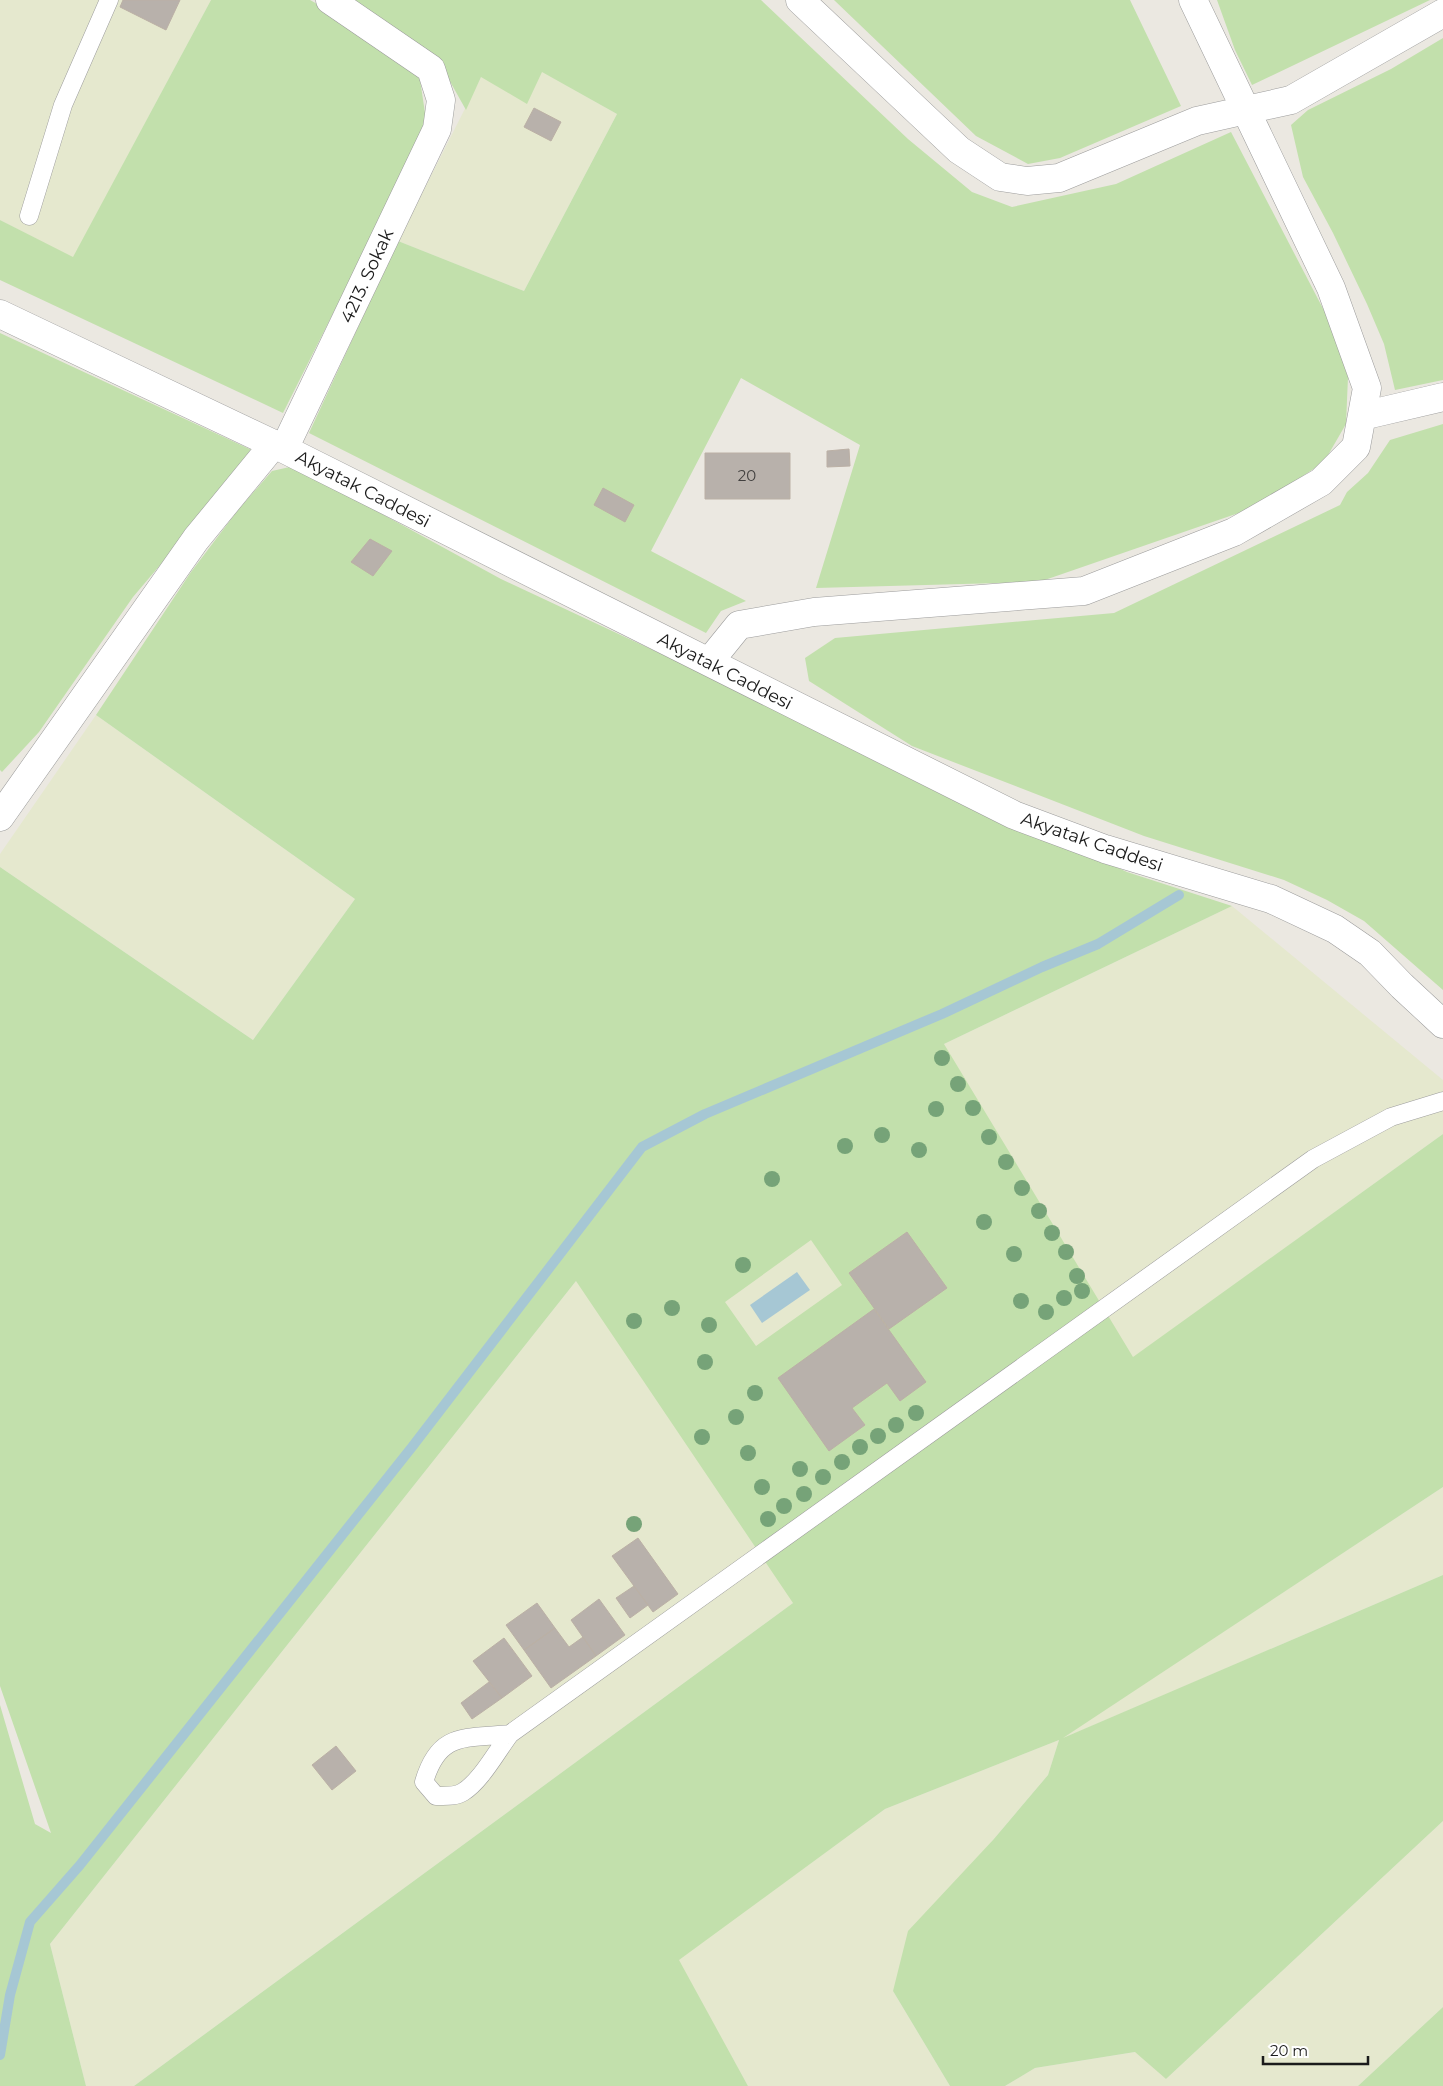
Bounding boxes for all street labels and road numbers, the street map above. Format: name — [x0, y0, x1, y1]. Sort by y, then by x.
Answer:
street label: 4213. Sokak — [336, 225, 399, 327]
street label: Akyatak Caddesi — [292, 446, 434, 532]
street label: Akyatak Caddesi — [654, 628, 796, 714]
street label: Akyatak Caddesi — [1018, 807, 1166, 877]

